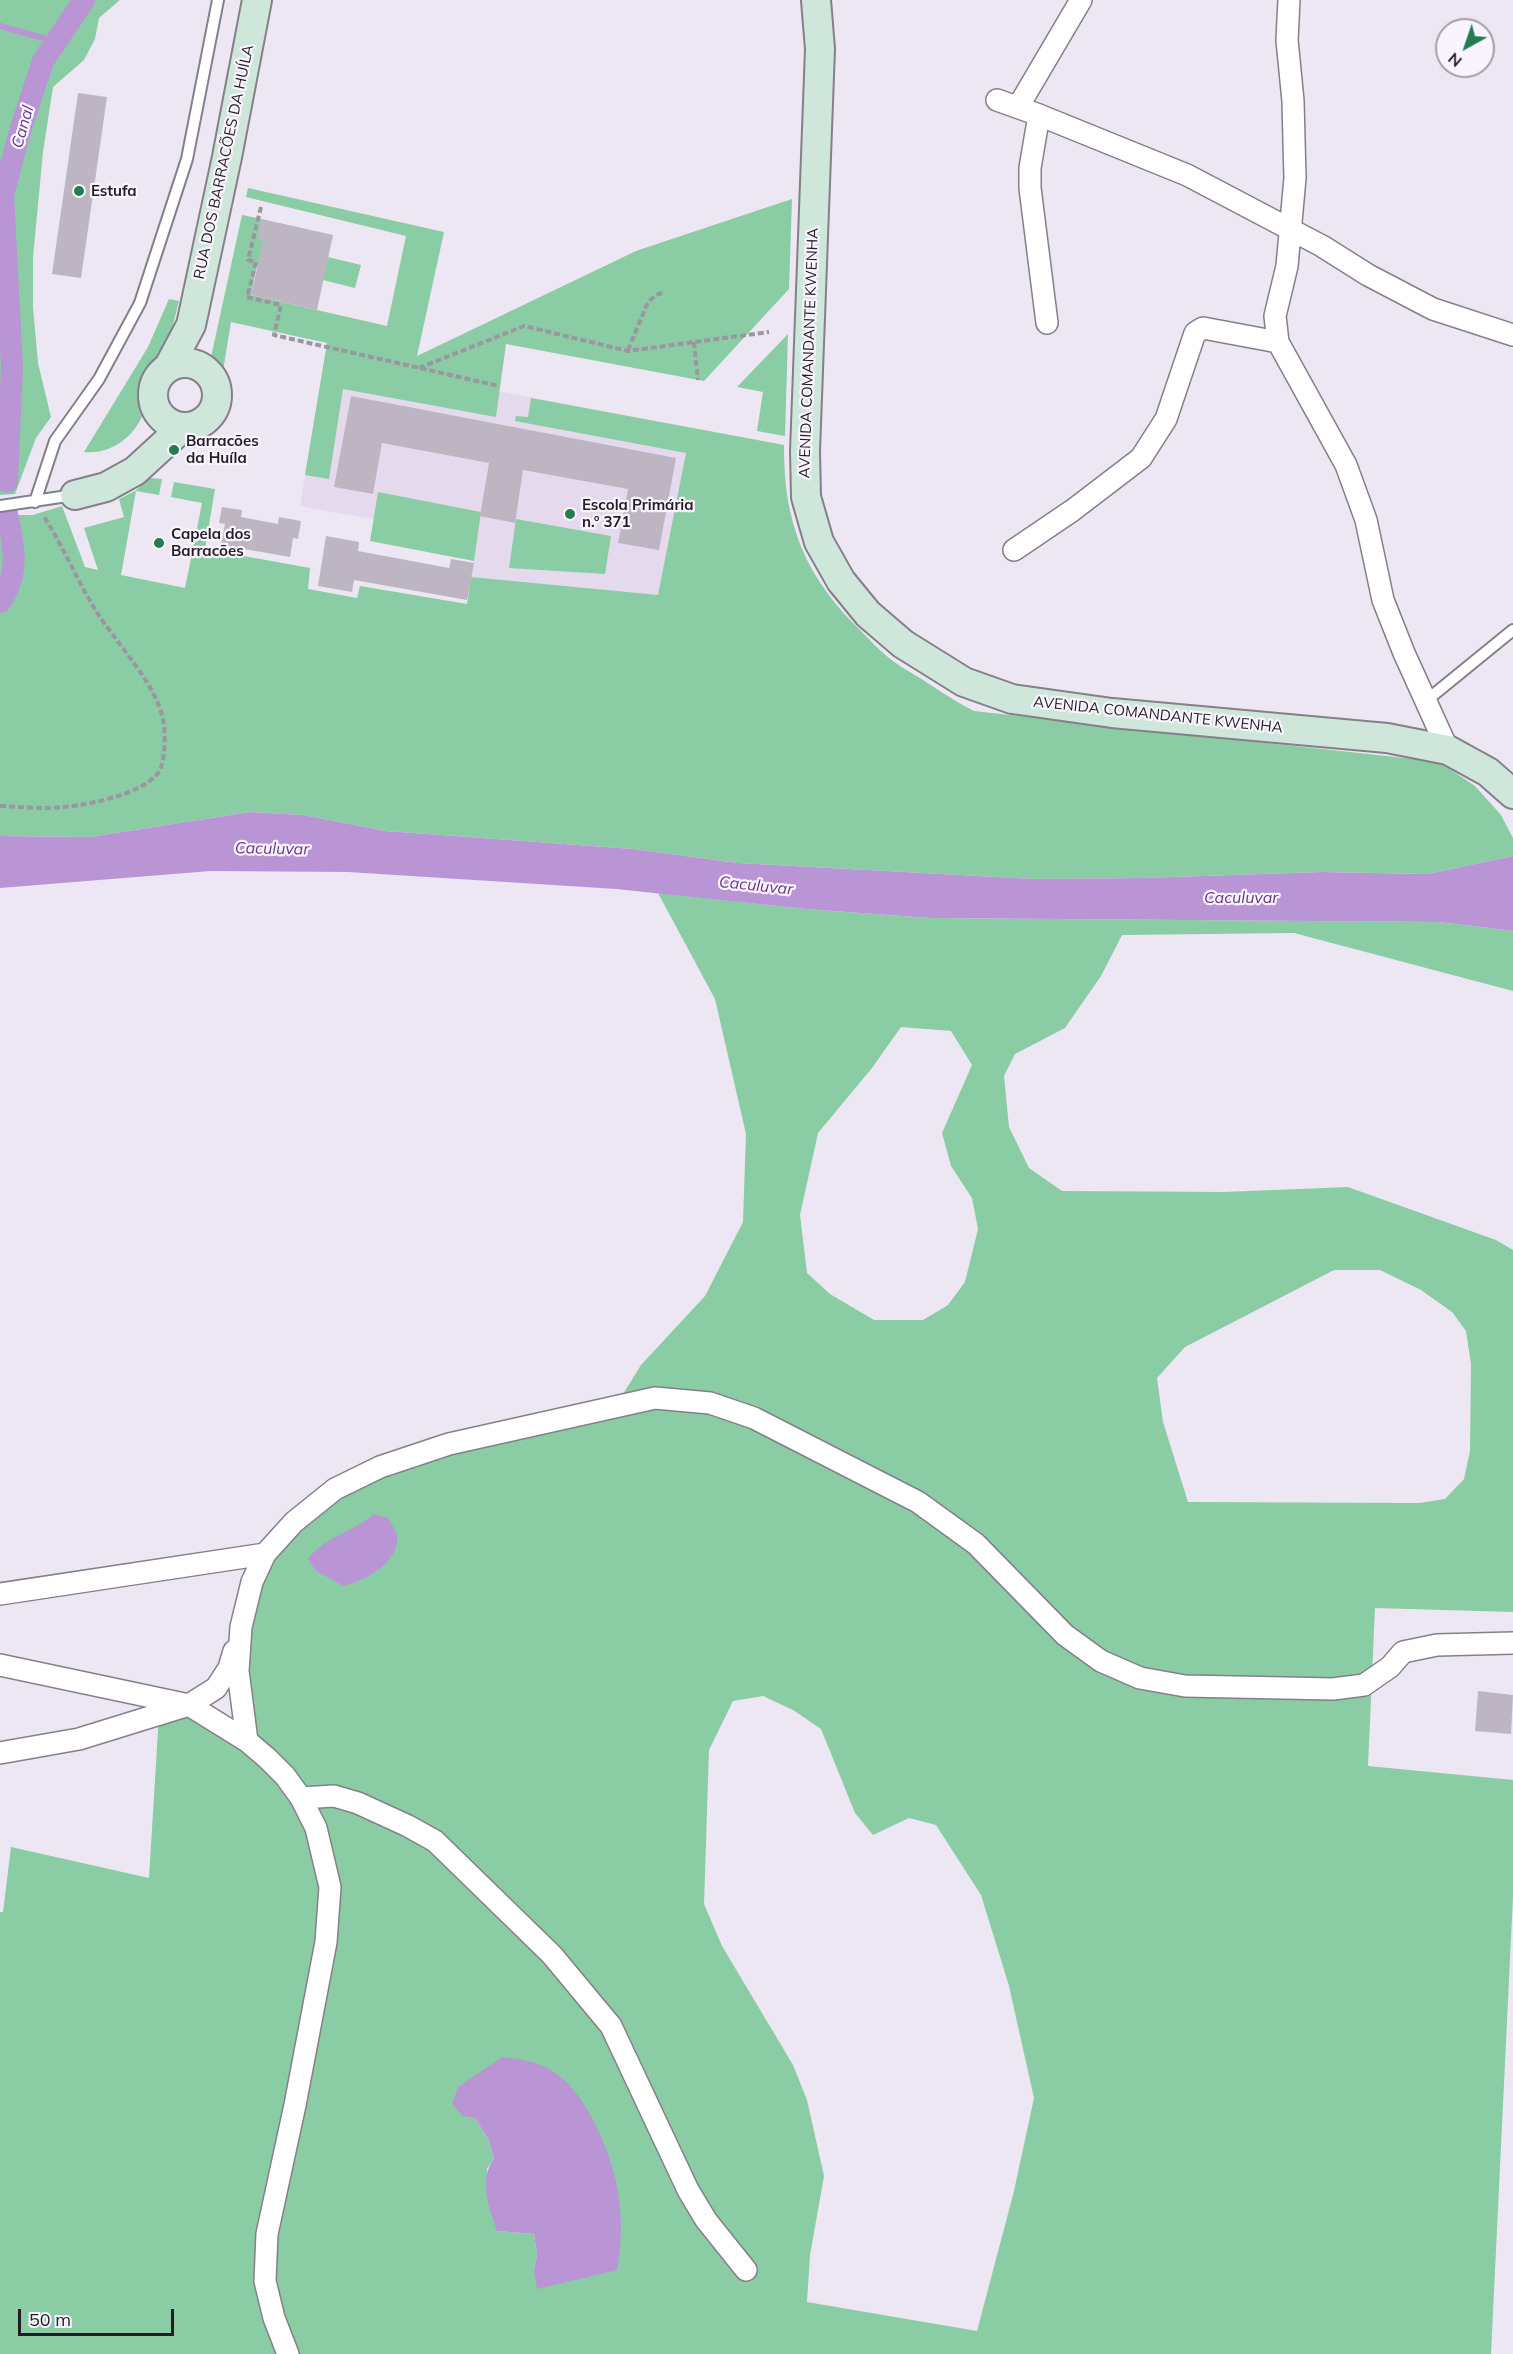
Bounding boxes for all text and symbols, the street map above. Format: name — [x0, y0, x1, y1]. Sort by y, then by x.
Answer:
north arrow — [1435, 18, 1495, 78]
street label: RUA DOS BARRACÕES DA HUÍLA — [190, 43, 258, 281]
text: N — [1444, 49, 1466, 72]
water label: Canal — [8, 104, 38, 150]
place label: Estufa — [91, 182, 137, 200]
marker: Estufa — [72, 184, 86, 198]
street label: AVENIDA COMANDANTE KWENHA — [796, 227, 822, 479]
place label: Barracões da Huíla — [186, 432, 259, 467]
marker: Barracões da Huíla — [167, 443, 181, 457]
place label: Escola Primária n.º 371 — [582, 496, 694, 531]
marker: Escola Primária n.º 371 — [563, 507, 577, 521]
place label: Capela dos Barracões — [171, 525, 251, 560]
marker: Capela dos Barracões — [152, 536, 166, 550]
street label: AVENIDA COMANDANTE KWENHA — [1032, 693, 1284, 737]
water label: Caculuvar — [235, 839, 309, 859]
water label: Caculuvar — [718, 873, 794, 899]
water label: Caculuvar — [1204, 888, 1278, 908]
scale bar — [21, 2297, 177, 2335]
text: 50 m — [29, 2308, 71, 2331]

